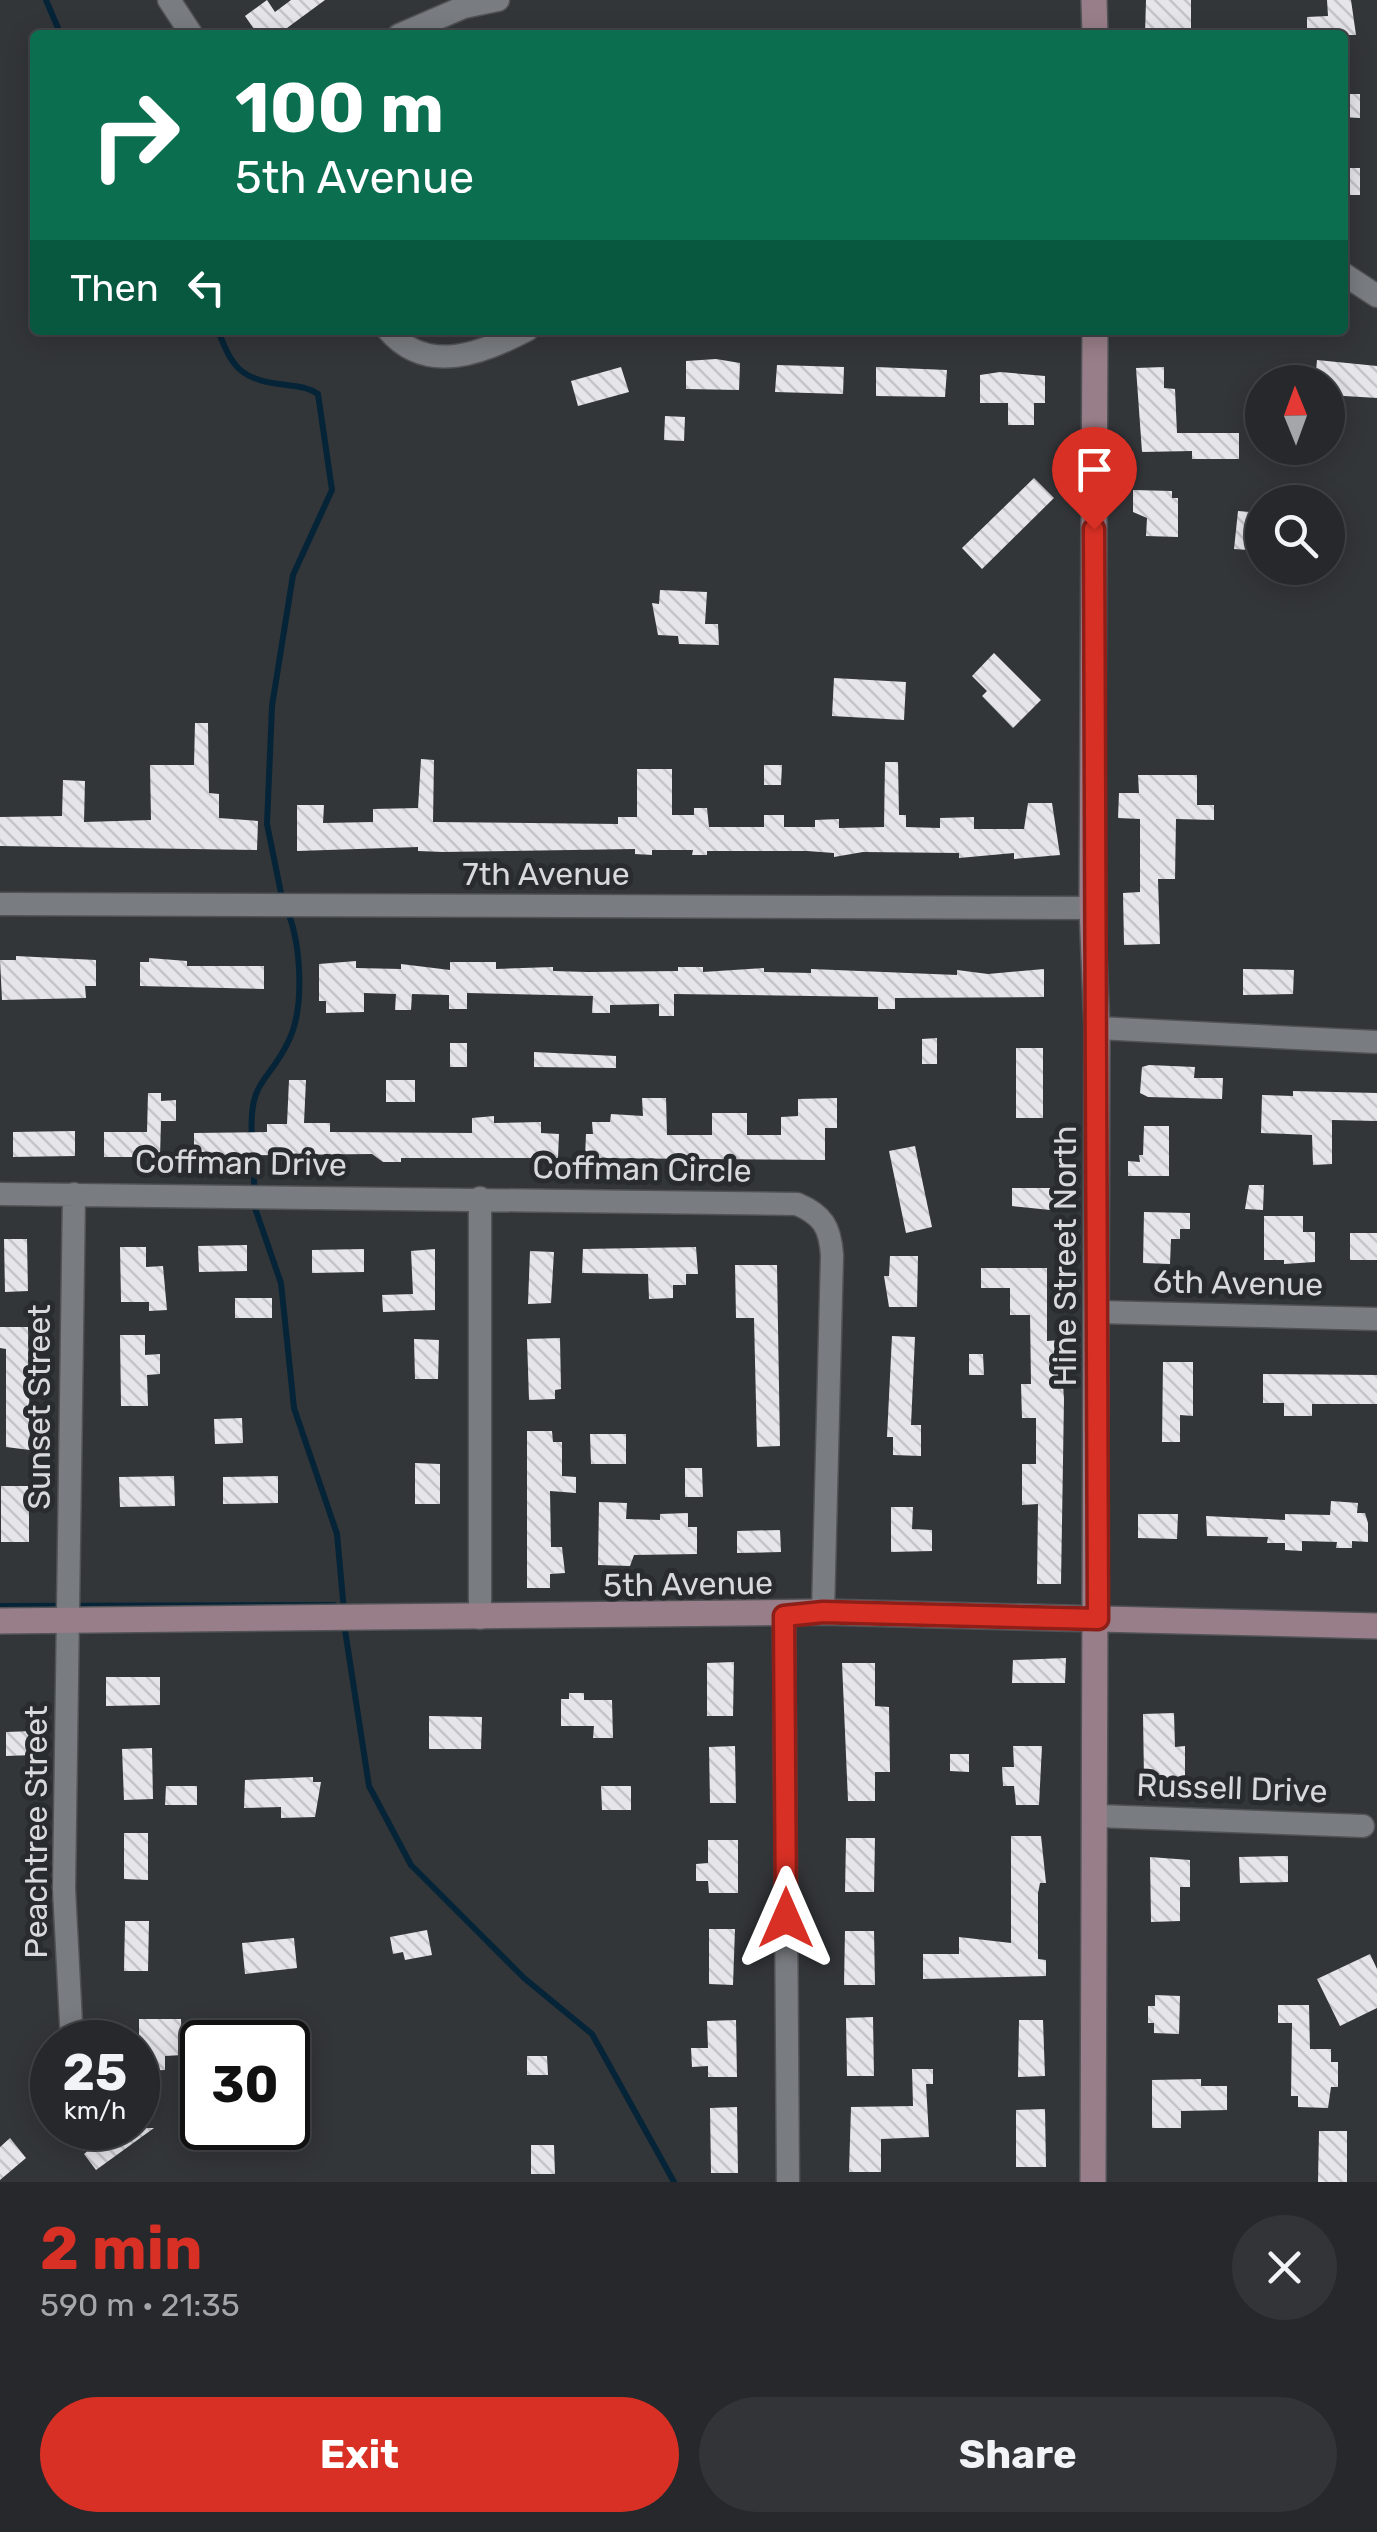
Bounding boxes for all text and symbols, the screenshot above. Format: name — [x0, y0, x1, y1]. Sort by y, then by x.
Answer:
text: 100 m — [235, 67, 444, 150]
icon: right — [70, 70, 200, 200]
text: 5th Avenue — [235, 151, 474, 204]
icon: left — [179, 260, 234, 315]
text: Then — [70, 265, 159, 311]
north arrow — [1245, 365, 1345, 465]
map controls — [1245, 365, 1345, 585]
pin — [1052, 427, 1137, 530]
icon: arrive — [1067, 442, 1122, 497]
button: search — [1245, 485, 1345, 585]
street label: 7th Avenue — [462, 855, 630, 893]
street label: Hine Street North — [1046, 1126, 1084, 1386]
street label: Coffman Drive — [135, 1142, 347, 1184]
street label: Coffman Circle — [532, 1148, 752, 1190]
street label: 6th Avenue — [1152, 1263, 1324, 1303]
street label: Sunset Street — [20, 1304, 58, 1510]
street label: 5th Avenue — [603, 1564, 773, 1604]
street label: Peachtree Street — [17, 1705, 55, 1959]
street label: Russell Drive — [1136, 1766, 1328, 1810]
position arrow — [734, 1866, 838, 1970]
speed limit sign: 30 — [180, 2020, 310, 2150]
text: 25 — [63, 2043, 127, 2103]
text: km/h — [64, 2096, 126, 2125]
text: 2 min — [40, 2213, 202, 2284]
button: close — [1232, 2215, 1337, 2320]
text: 590 m · 21:35 — [40, 2286, 240, 2324]
button: Exit — [40, 2397, 679, 2512]
button: Share — [699, 2397, 1337, 2512]

